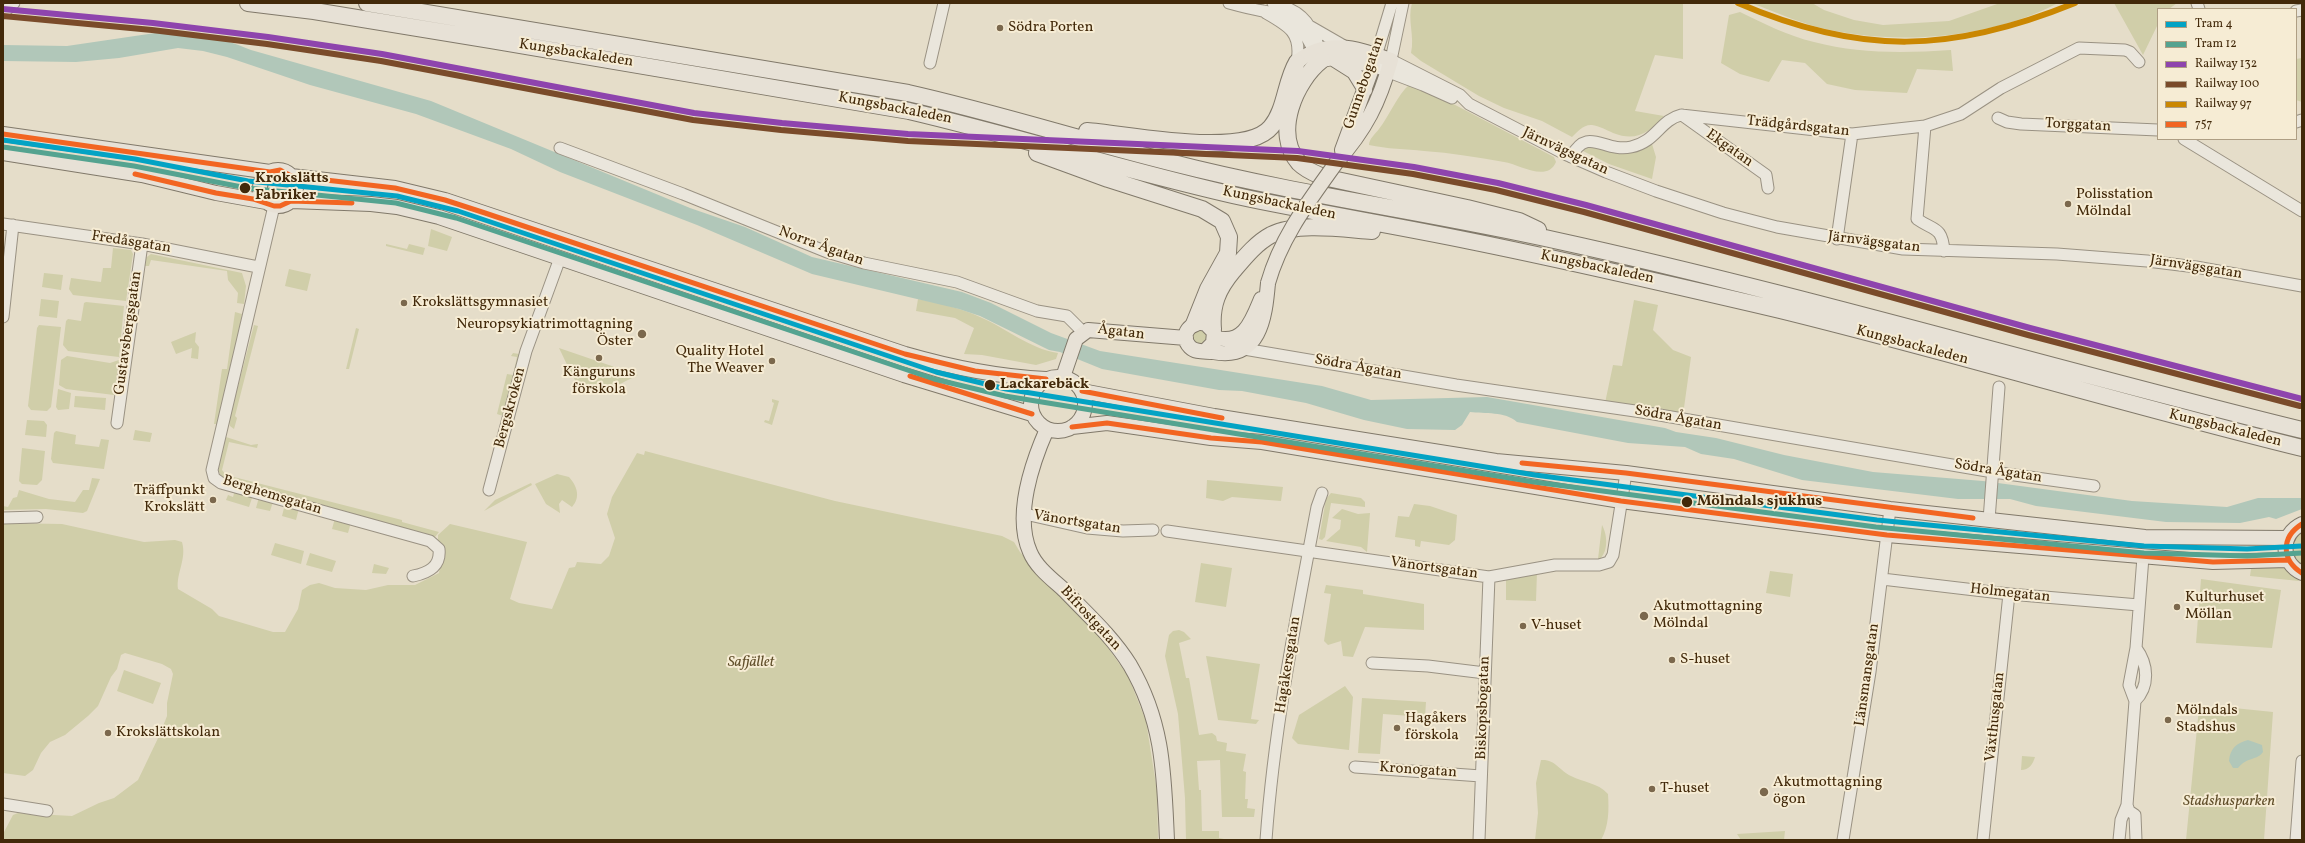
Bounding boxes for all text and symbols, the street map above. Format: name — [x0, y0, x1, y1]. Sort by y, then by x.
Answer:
legend — [2157, 8, 2297, 140]
text: Tram 4 — [2195, 16, 2233, 32]
place label: Södra Porten — [1008, 19, 1093, 37]
marker: Södra Porten — [995, 23, 1005, 33]
street label: Gunnebogatan — [1341, 34, 1389, 132]
street label: Kungsbackaleden — [518, 36, 634, 72]
text: Tram 12 — [2195, 36, 2237, 52]
text: Railway 132 — [2195, 56, 2257, 72]
text: Railway 100 — [2195, 76, 2259, 92]
street label: Kungsbackaleden — [837, 89, 953, 129]
text: Railway 97 — [2195, 96, 2252, 112]
street label: Trädgårdsgatan — [1746, 113, 1850, 141]
street label: Torggatan — [2044, 115, 2112, 137]
text: 757 — [2195, 116, 2212, 132]
street label: Järnvägsgatan — [1519, 124, 1611, 180]
street label: Ekgatan — [1702, 126, 1756, 172]
place label: Krokslätts Fabriker — [255, 170, 329, 205]
marker: Krokslätts Fabriker — [238, 181, 252, 195]
street label: Kungsbackaleden — [1221, 183, 1337, 225]
place label: Polisstation Mölndal — [2076, 186, 2153, 221]
marker: Polisstation Mölndal — [2063, 199, 2073, 209]
street label: Norra Ågatan — [776, 223, 866, 271]
street label: Fredåsgatan — [90, 228, 172, 258]
street label: Järnvägsgatan — [1827, 228, 1921, 258]
street label: Kungsbackaleden — [1539, 247, 1655, 289]
street label: Järnvägsgatan — [2149, 252, 2243, 284]
street label: Gustavsbergsgatan — [111, 270, 147, 396]
place label: Krokslättsgymnasiet — [412, 294, 548, 312]
marker: Krokslättsgymnasiet — [399, 298, 409, 308]
place label: Neuropsykiatrimottagning Öster — [456, 316, 633, 351]
street label: Ågatan — [1096, 321, 1146, 345]
street label: Kungsbackaleden — [1854, 322, 1970, 370]
marker: Neuropsykiatrimottagning Öster — [636, 328, 648, 340]
place label: Quality Hotel The Weaver — [676, 343, 764, 378]
street label: Södra Ågatan — [1313, 351, 1403, 385]
marker: Känguruns förskola — [594, 353, 604, 363]
marker: Quality Hotel The Weaver — [767, 356, 777, 366]
place label: Känguruns förskola — [563, 364, 635, 399]
street label: Bergskroken — [492, 366, 530, 450]
place label: Lackarebäck — [1000, 376, 1089, 394]
marker: Lackarebäck — [983, 378, 997, 392]
street label: Södra Ågatan — [1633, 402, 1723, 436]
street label: Kungsbackaleden — [2167, 406, 2283, 452]
street label: Södra Ågatan — [1953, 456, 2043, 488]
street label: Berghemsgatan — [220, 472, 324, 520]
place label: Träffpunkt Krokslätt — [134, 482, 205, 517]
place label: Mölndals sjukhus — [1697, 493, 1822, 511]
marker: Träffpunkt Krokslätt — [208, 495, 218, 505]
marker: Mölndals sjukhus — [1680, 495, 1694, 509]
street label: Vänortsgatan — [1032, 507, 1122, 539]
street label: Vänortsgatan — [1389, 554, 1479, 584]
street label: Holmegatan — [1969, 581, 2051, 607]
street label: Bifrostgatan — [1056, 583, 1124, 655]
place label: Kulturhuset Möllan — [2185, 589, 2264, 624]
place label: Akutmottagning Mölndal — [1653, 598, 1762, 633]
marker: Kulturhuset Möllan — [2172, 602, 2182, 612]
marker: Akutmottagning Mölndal — [1638, 610, 1650, 622]
street label: Hagåkersgatan — [1272, 615, 1306, 715]
place label: V-huset — [1531, 617, 1582, 635]
marker: V-huset — [1518, 621, 1528, 631]
street label: Länsmansgatan — [1852, 622, 1884, 728]
place label: S-huset — [1680, 651, 1730, 669]
park label: Safjället — [728, 654, 774, 672]
marker: S-huset — [1667, 655, 1677, 665]
street label: Biskopsbogatan — [1473, 656, 1495, 760]
street label: Växthusgatan — [1982, 671, 2010, 763]
place label: Mölndals Stadshus — [2176, 702, 2238, 737]
place label: Hagåkers förskola — [1405, 710, 1467, 745]
marker: Mölndals Stadshus — [2163, 715, 2173, 725]
marker: Hagåkers förskola — [1392, 723, 1402, 733]
place label: Krokslättskolan — [116, 724, 220, 742]
marker: Krokslättskolan — [103, 728, 113, 738]
street label: Kronogatan — [1378, 759, 1458, 783]
place label: Akutmottagning ögon — [1773, 774, 1882, 809]
place label: T-huset — [1660, 780, 1710, 798]
marker: T-huset — [1647, 784, 1657, 794]
marker: Akutmottagning ögon — [1758, 786, 1770, 798]
park label: Stadshusparken — [2183, 793, 2275, 811]

